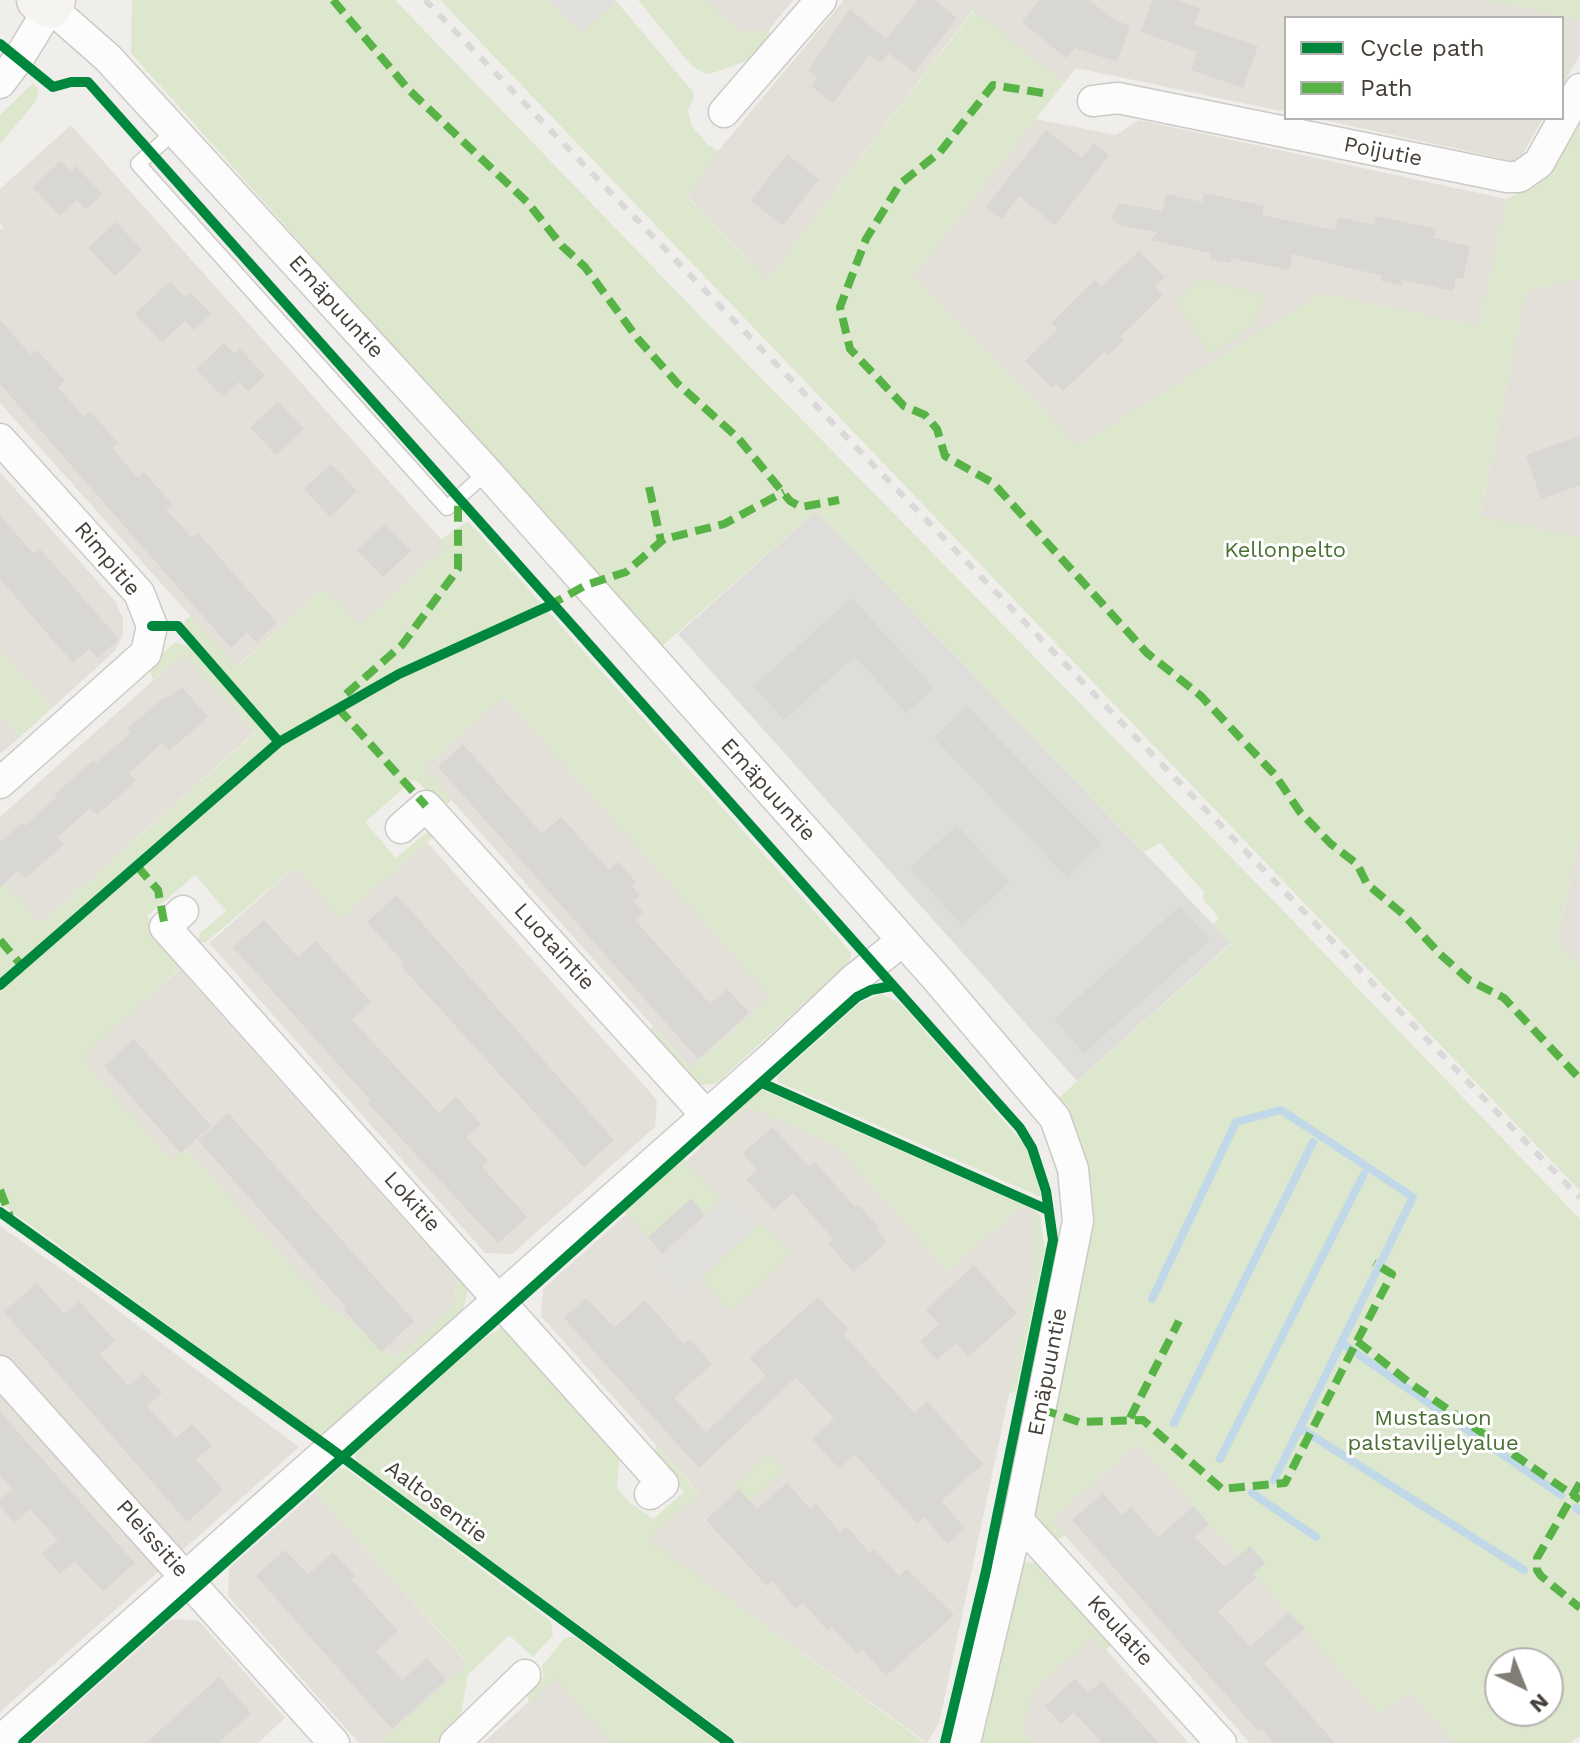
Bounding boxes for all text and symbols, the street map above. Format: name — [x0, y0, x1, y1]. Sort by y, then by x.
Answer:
legend — [1284, 16, 1564, 120]
text: Cycle path — [1360, 34, 1485, 62]
text: Path — [1360, 74, 1413, 102]
street label: Poijutie — [1341, 131, 1425, 173]
street label: Emäpuuntie — [283, 250, 389, 364]
street label: Rimpitie — [68, 517, 146, 601]
park label: Kellonpelto — [1224, 538, 1346, 564]
street label: Emäpuuntie — [715, 733, 821, 847]
street label: Luotaintie — [508, 898, 600, 996]
street label: Lokitie — [378, 1166, 446, 1238]
street label: Emäpuuntie — [1023, 1306, 1073, 1438]
park label: Mustasuon palstaviljelyalue — [1347, 1406, 1519, 1458]
street label: Aaltosentie — [380, 1455, 492, 1549]
street label: Pleissitie — [110, 1495, 194, 1583]
street label: Keulatie — [1081, 1590, 1159, 1672]
north arrow — [1484, 1647, 1564, 1727]
text: N — [1525, 1689, 1554, 1718]

